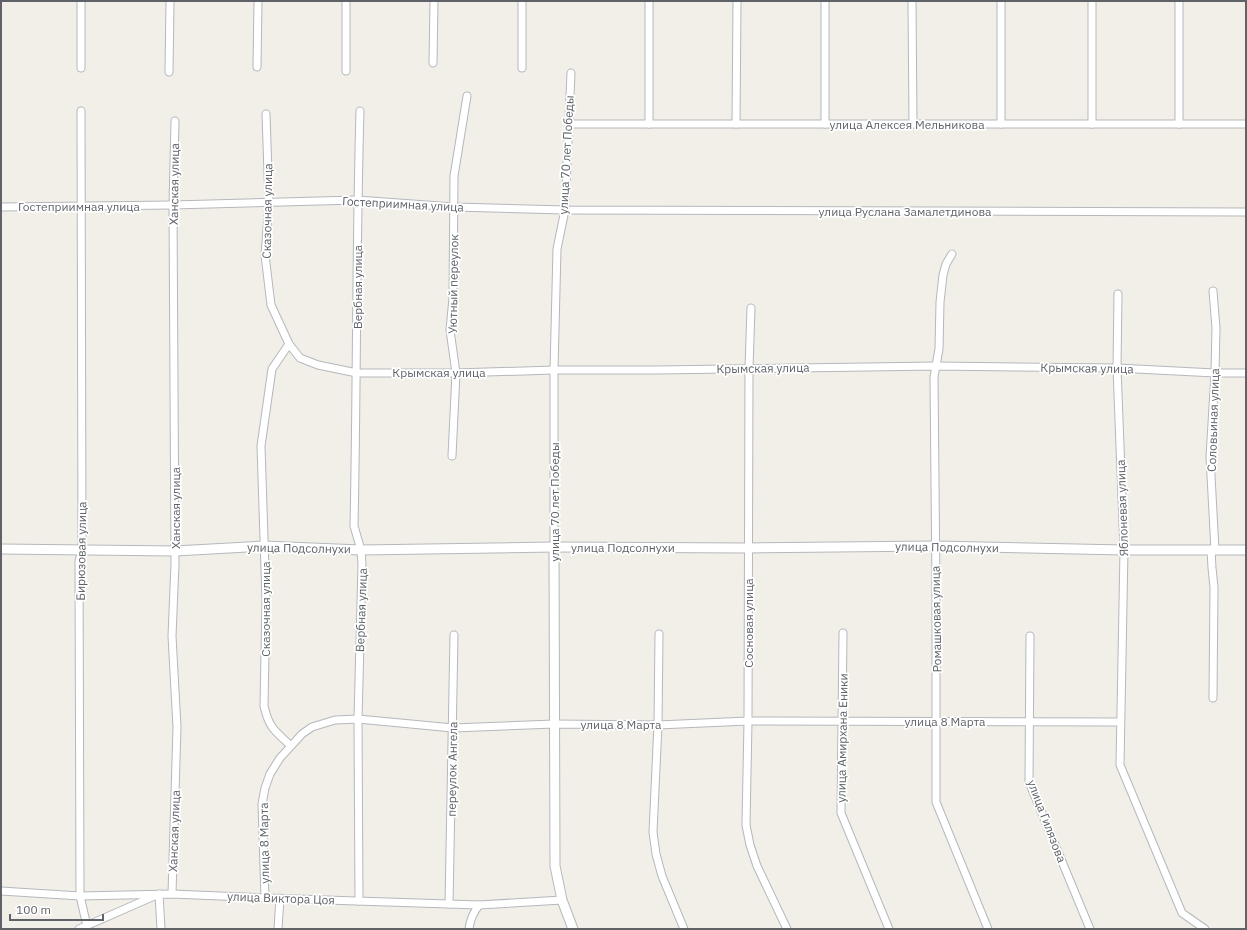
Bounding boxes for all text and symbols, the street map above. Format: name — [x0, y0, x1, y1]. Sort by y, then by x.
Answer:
street label: улица 70 лет Победы — [555, 95, 577, 215]
street label: улица Алексея Мельникова — [829, 117, 985, 132]
street label: Ханская улица — [166, 142, 182, 225]
street label: Сказочная улица — [259, 163, 275, 259]
street label: Гостеприимная улица — [342, 193, 465, 215]
street label: Гостеприимная улица — [18, 199, 141, 214]
street label: улица Руслана Замалетдинова — [819, 204, 992, 219]
street label: Уютный переулок — [445, 233, 461, 334]
street label: Вербная улица — [350, 244, 365, 329]
street label: Крымская улица — [716, 360, 810, 376]
street label: Крымская улица — [1040, 360, 1134, 376]
street label: Крымская улица — [392, 365, 486, 380]
street label: Соловьиная улица — [1204, 367, 1222, 472]
street label: улица 70 лет Победы — [547, 442, 562, 562]
street label: Яблоневая улица — [1113, 459, 1131, 557]
street label: Ханская улица — [168, 466, 183, 549]
street label: Бирюзовая улица — [73, 501, 89, 601]
street label: улица Подсолнухи — [895, 539, 999, 555]
street label: улица Подсолнухи — [247, 540, 351, 556]
street label: улица Подсолнухи — [571, 540, 675, 555]
street label: Сказочная улица — [258, 561, 273, 657]
street label: Ромашковая улица — [928, 565, 944, 673]
street label: Вербная улица — [352, 567, 370, 652]
street label: Сосновая улица — [741, 578, 756, 668]
street label: улица Амирхана Еники — [833, 673, 851, 803]
street label: улица 8 Марта — [905, 714, 986, 729]
street label: улица 8 Марта — [581, 717, 662, 732]
street label: переулок Ангела — [444, 721, 460, 817]
street label: улица Гилязова — [1024, 778, 1070, 865]
street label: Ханская улица — [165, 789, 183, 872]
street label: улица 8 Марта — [256, 802, 272, 884]
street label: улица Виктора Цоя — [227, 889, 335, 907]
scale bar — [10, 896, 103, 922]
text: 100 m — [16, 902, 51, 917]

